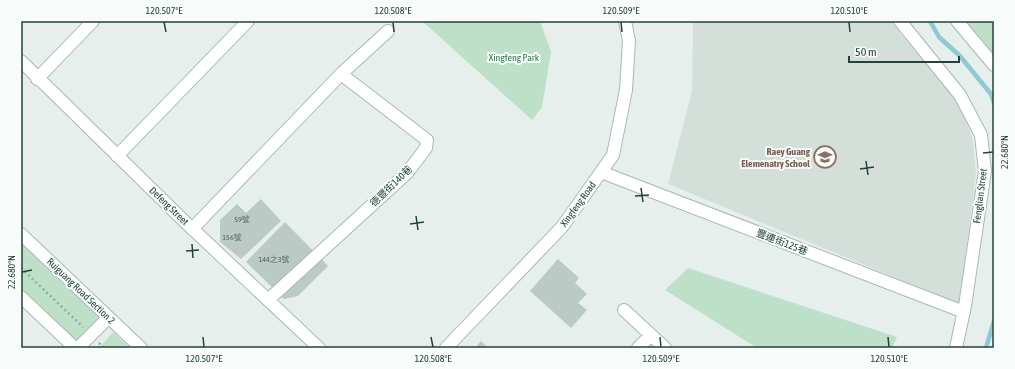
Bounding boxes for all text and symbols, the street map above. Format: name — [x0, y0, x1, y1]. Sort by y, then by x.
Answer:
text: 120.507°E — [146, 5, 183, 16]
text: 120.508°E — [375, 5, 412, 16]
text: 120.509°E — [603, 5, 640, 16]
text: 120.510°E — [831, 5, 868, 16]
scale bar — [849, 38, 959, 64]
text: 50 m — [855, 45, 877, 59]
park label: Xingfeng Park — [489, 52, 540, 63]
text: 22.680°N — [999, 135, 1010, 169]
school or university icon: Raey Guang Elemenatry School — [812, 144, 838, 170]
place label: Raey Guang Elemenatry School — [741, 146, 811, 169]
street label: 德豐街140巷 — [368, 163, 414, 209]
street label: Fenglian Street — [971, 168, 989, 224]
street label: Xingfeng Road — [558, 179, 598, 229]
street label: Defeng Street — [147, 185, 191, 227]
house number: 59號 — [234, 215, 250, 224]
street label: 豐連街125巷 — [755, 227, 809, 257]
house number: 156號 — [222, 233, 242, 242]
text: 22.680°N — [6, 255, 17, 289]
house number: 144之3號 — [258, 255, 290, 264]
street label: Ruiguang Road Section 2 — [45, 256, 117, 326]
text: 120.507°E — [186, 353, 223, 364]
text: 120.508°E — [415, 353, 452, 364]
text: 120.509°E — [643, 353, 680, 364]
text: 120.510°E — [871, 353, 908, 364]

